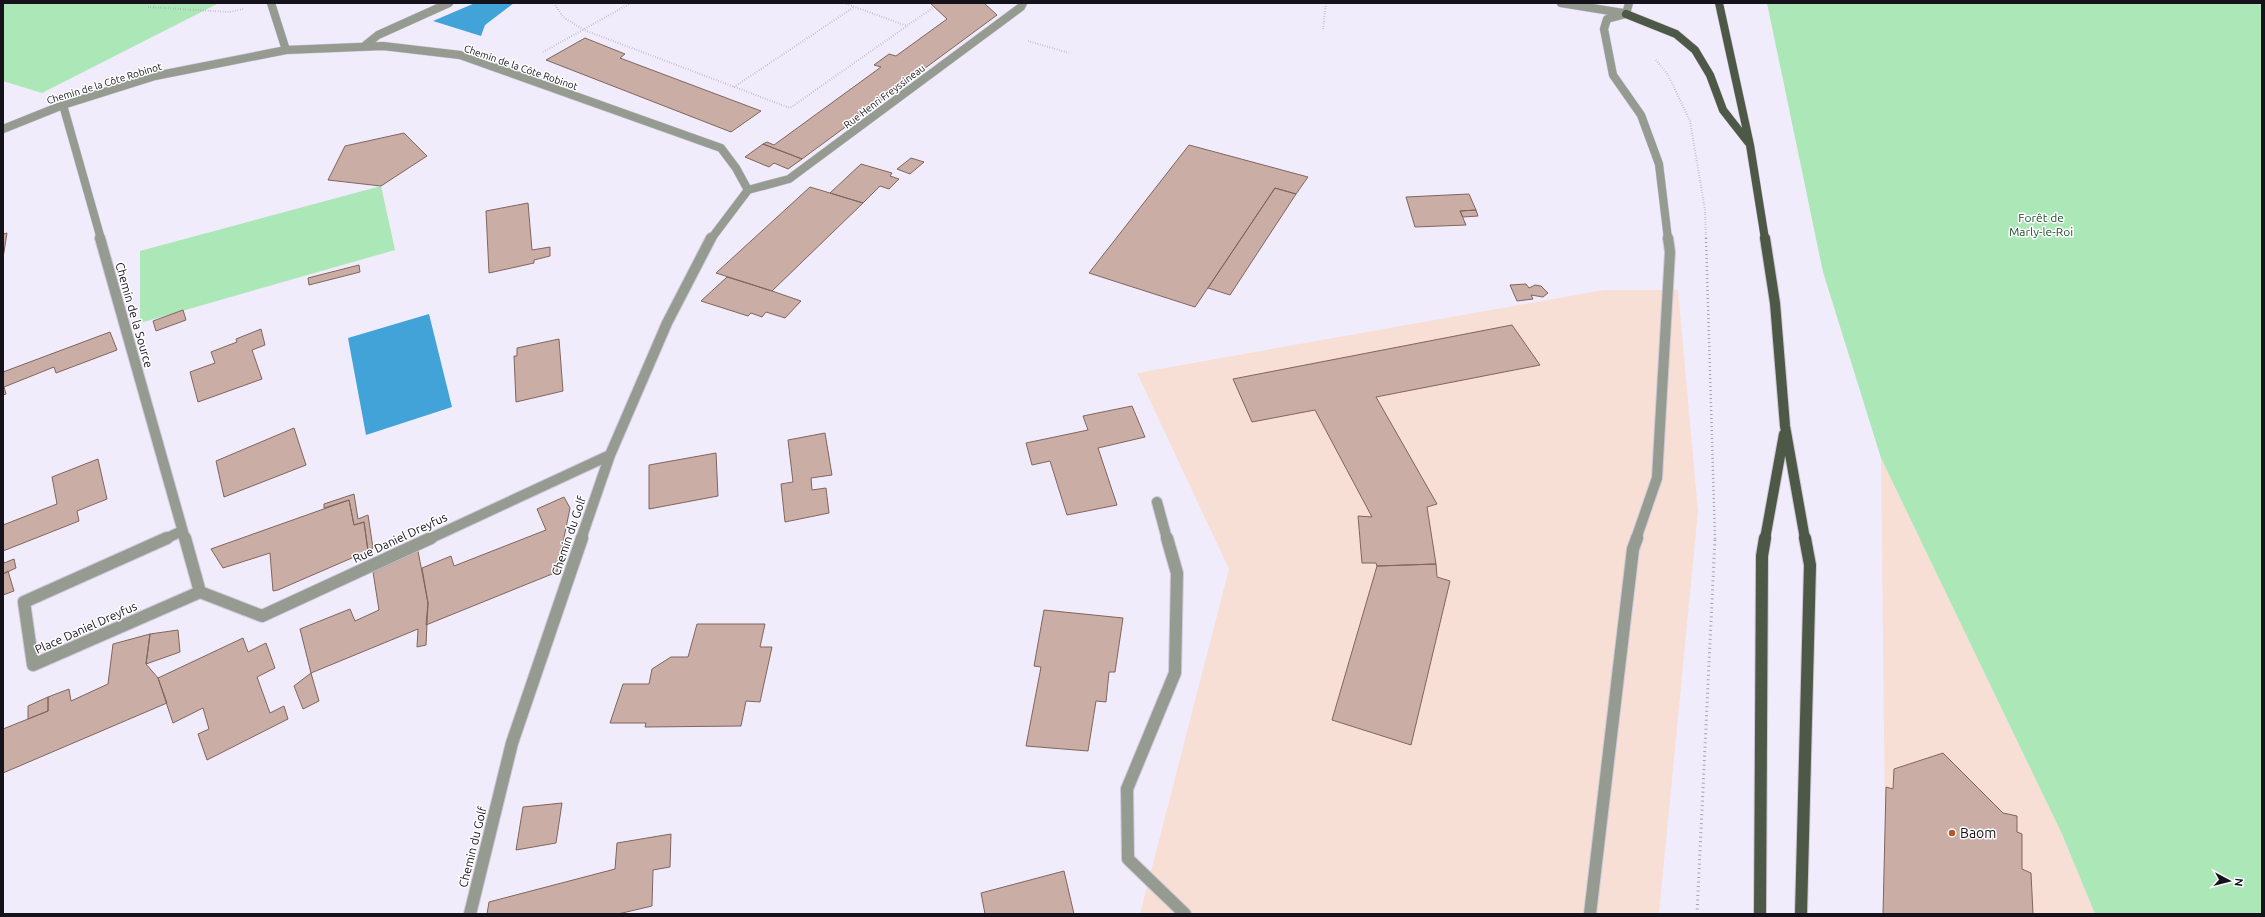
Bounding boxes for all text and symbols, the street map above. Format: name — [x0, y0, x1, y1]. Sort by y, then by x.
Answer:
street label: Chemin de la Côte Robinot — [462, 43, 579, 92]
street label: Chemin de la Côte Robinot — [45, 61, 163, 106]
street label: Rue Henri Freyssineau — [842, 62, 927, 131]
park label: Forêt de Marly-le-Roi — [2009, 211, 2073, 238]
street label: Chemin de la Source — [113, 261, 156, 369]
street label: Chemin du Golf — [549, 494, 588, 577]
street label: Rue Daniel Dreyfus — [351, 510, 449, 565]
street label: Place Daniel Dreyfus — [33, 599, 139, 656]
street label: Chemin du Golf — [456, 805, 489, 889]
place label: Baom — [1960, 825, 1996, 841]
marker: Baom — [1947, 828, 1957, 838]
north arrow — [2209, 861, 2249, 901]
text: N — [2232, 877, 2245, 887]

